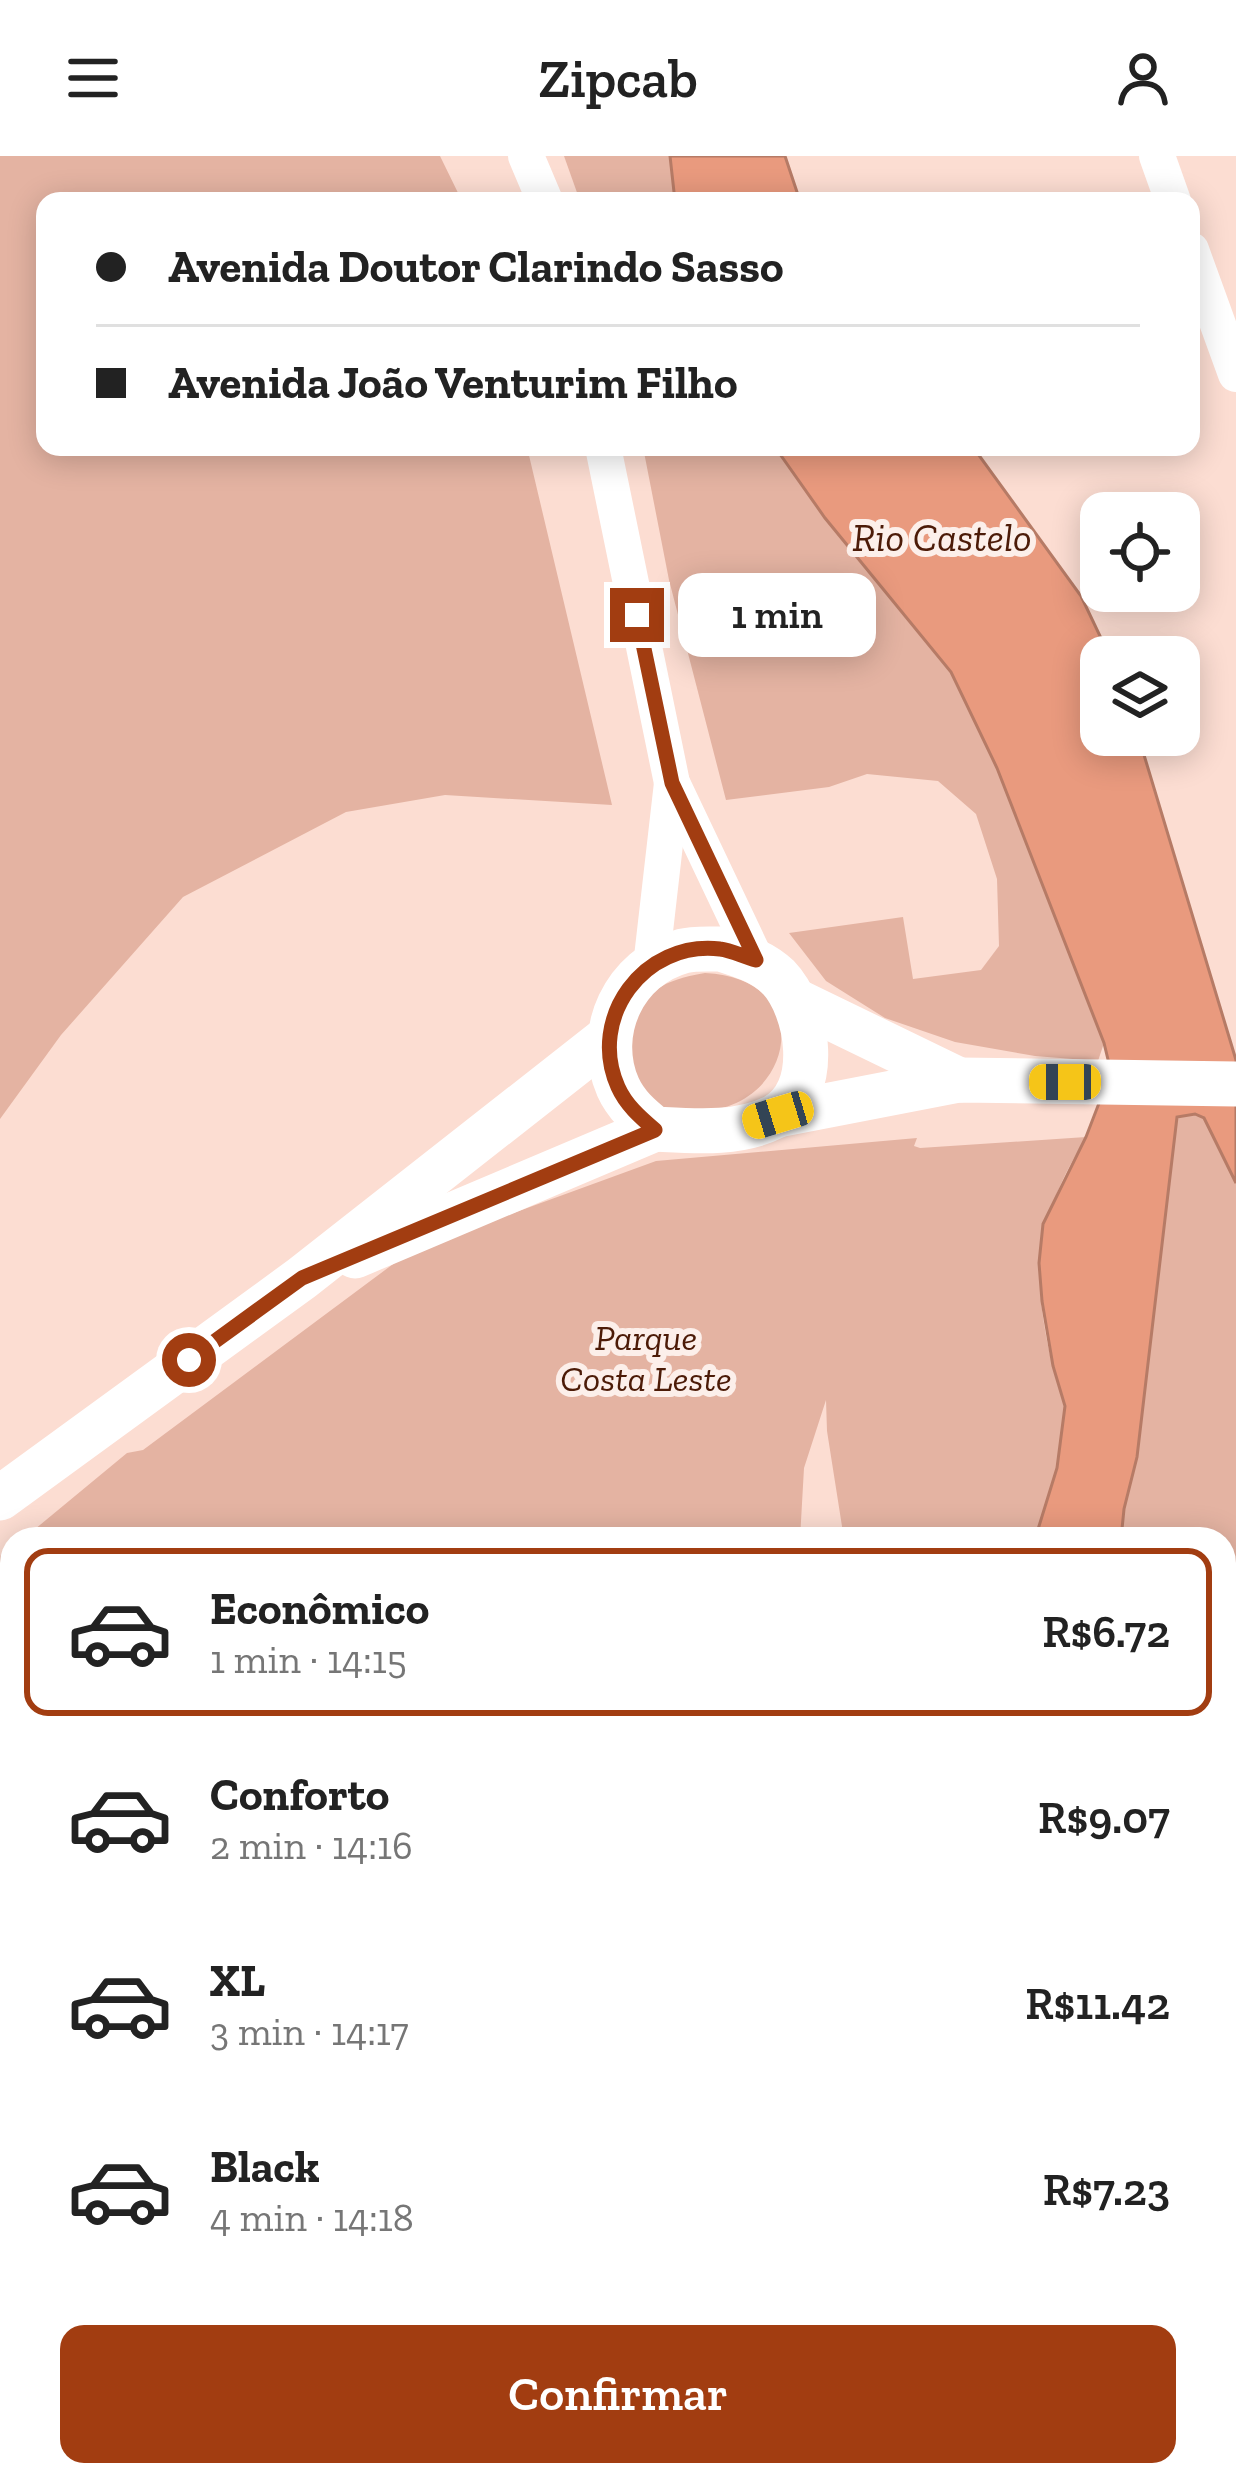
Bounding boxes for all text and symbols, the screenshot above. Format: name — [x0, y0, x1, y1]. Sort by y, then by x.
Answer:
icon: menu — [60, 45, 126, 111]
icon: person — [1110, 45, 1176, 111]
text: Zipcab — [538, 46, 698, 111]
text: Avenida Doutor Clarindo Sasso — [168, 240, 783, 294]
text: Avenida João Venturim Filho — [168, 356, 737, 410]
map controls — [1080, 492, 1200, 756]
button: locate — [1080, 492, 1200, 612]
water label: Rio Castelo — [852, 514, 1032, 561]
callout: 1 min — [679, 573, 877, 657]
route end — [610, 588, 664, 642]
text: 1 min — [731, 591, 823, 638]
button: layers — [1080, 636, 1200, 756]
car — [1029, 1064, 1101, 1100]
car — [738, 1087, 818, 1143]
park label: Parque Costa Leste — [560, 1316, 732, 1400]
route start — [162, 1333, 216, 1387]
icon: car — [66, 1578, 174, 1686]
text: Econômico — [210, 1582, 429, 1636]
text: R$6.72 — [1042, 1605, 1170, 1659]
text: 1 min · 14:15 — [210, 1636, 407, 1683]
icon: car — [66, 1764, 174, 1872]
text: Conforto — [210, 1768, 389, 1822]
text: R$9.07 — [1038, 1791, 1170, 1845]
text: 2 min · 14:16 — [210, 1822, 413, 1869]
icon: car — [66, 1950, 174, 2058]
text: XL — [210, 1954, 265, 2008]
text: R$11.42 — [1025, 1977, 1170, 2031]
text: 3 min · 14:17 — [210, 2008, 409, 2055]
icon: car — [66, 2136, 174, 2244]
text: Black — [210, 2140, 320, 2194]
text: R$7.23 — [1043, 2163, 1170, 2217]
text: 4 min · 14:18 — [210, 2194, 414, 2241]
button: Confirmar — [60, 2325, 1176, 2463]

